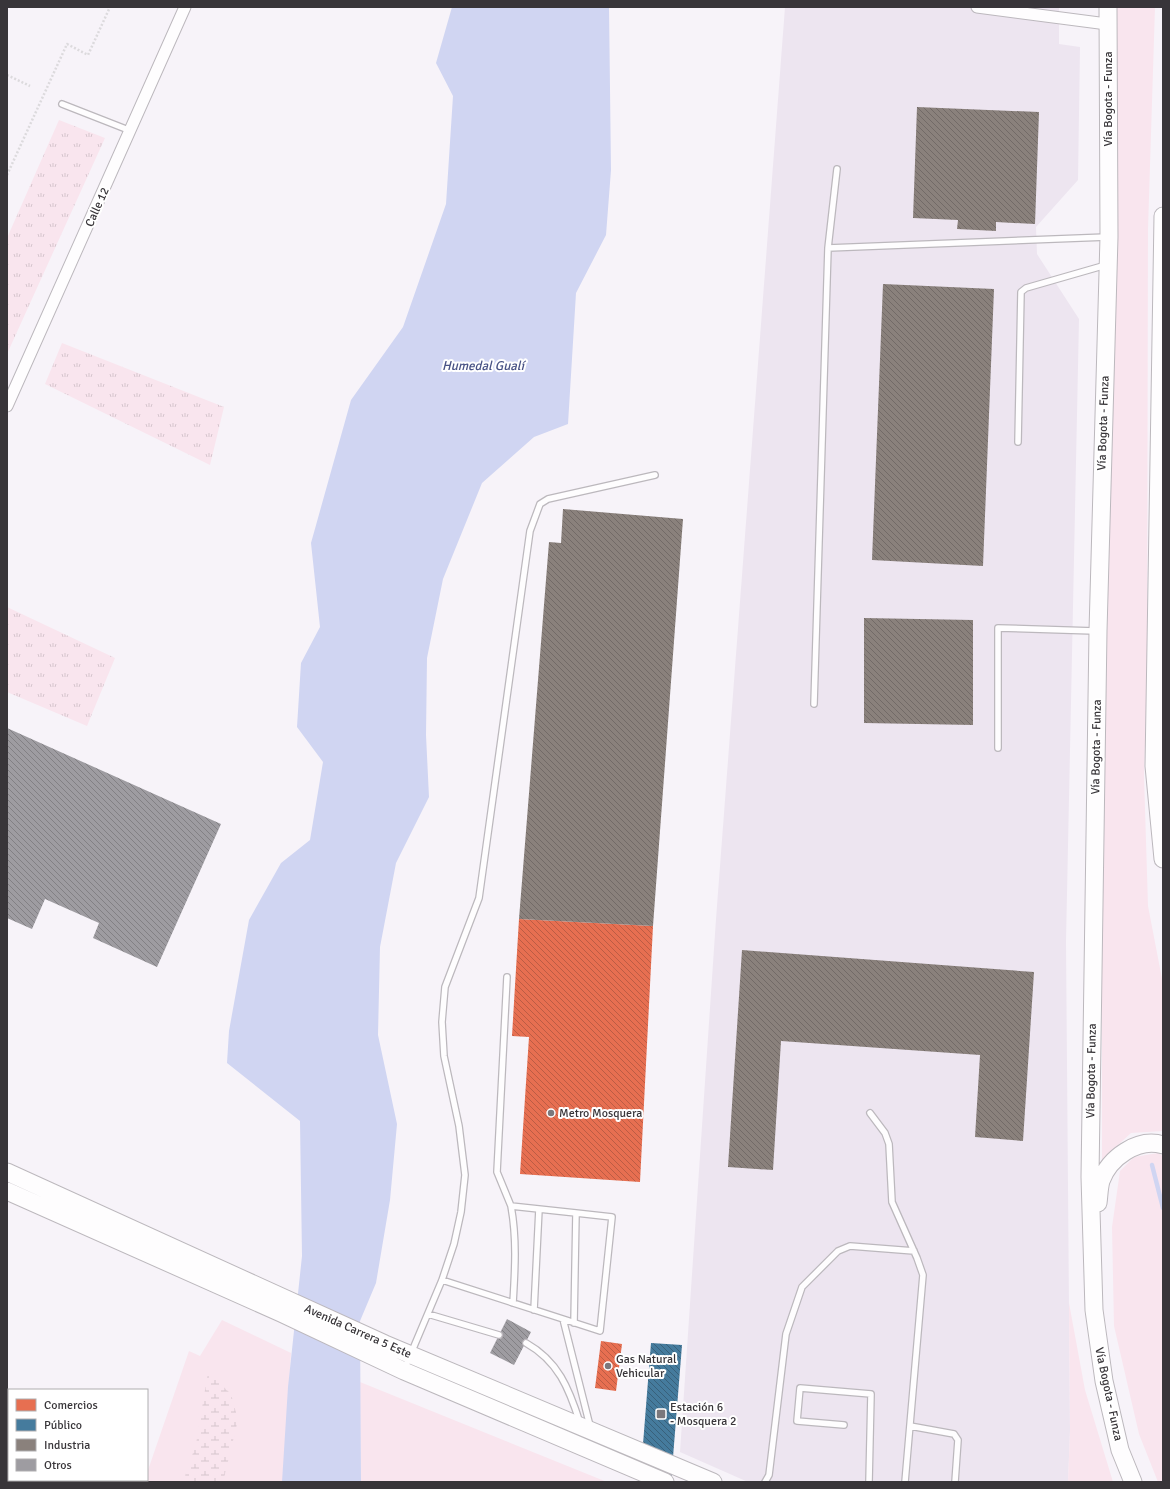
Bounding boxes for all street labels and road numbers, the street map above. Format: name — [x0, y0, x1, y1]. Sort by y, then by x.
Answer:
street label: Vía Bogota - Funza — [1101, 51, 1116, 147]
street label: Calle 12 — [82, 185, 113, 229]
street label: Vía Bogota - Funza — [1094, 375, 1113, 471]
street label: Vía Bogota - Funza — [1088, 699, 1105, 795]
street label: Vía Bogota - Funza — [1083, 1023, 1100, 1119]
street label: Avenida Carrera 5 Este — [302, 1301, 414, 1362]
street label: Vía Bogota - Funza — [1091, 1346, 1126, 1442]

